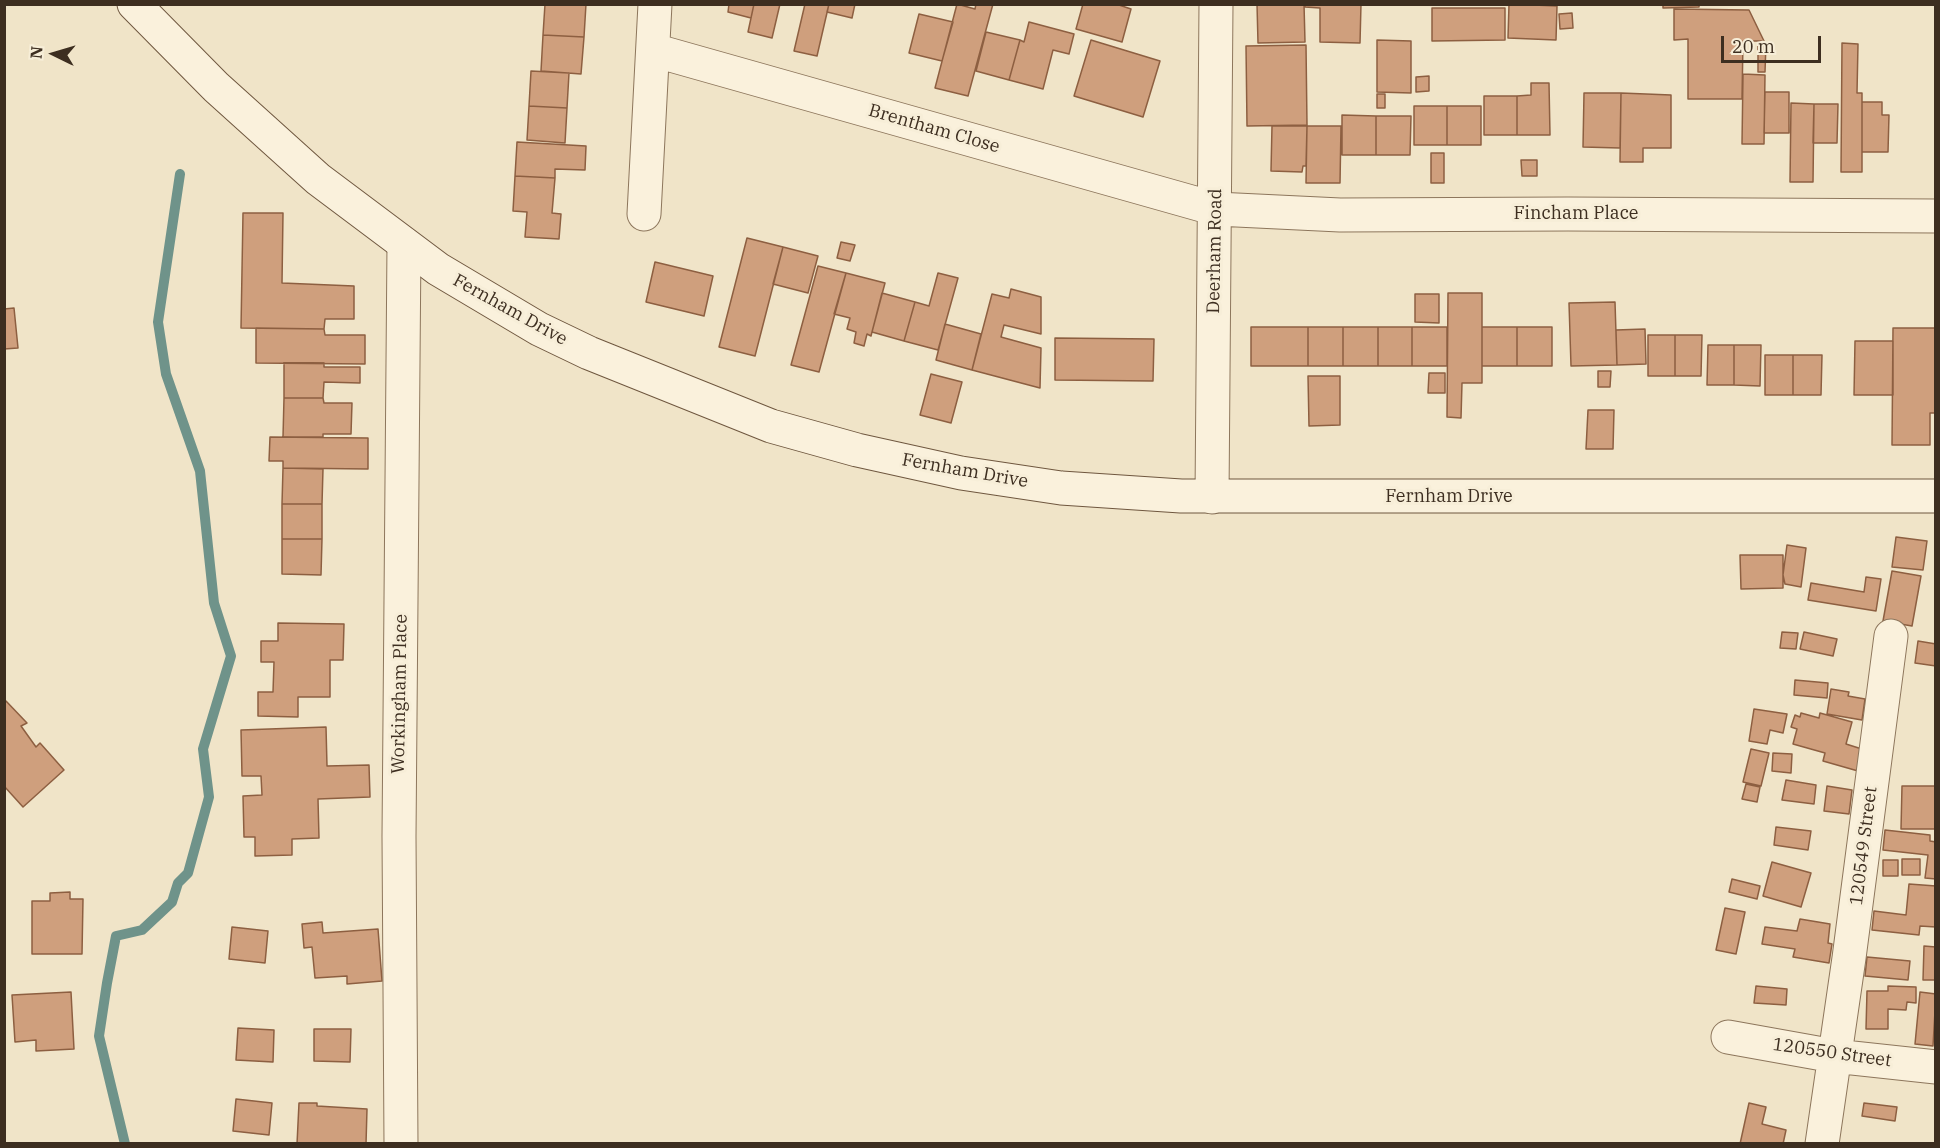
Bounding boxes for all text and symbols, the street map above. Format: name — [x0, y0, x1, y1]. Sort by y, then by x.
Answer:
north arrow — [24, 24, 84, 84]
scale bar — [1724, 24, 1824, 62]
text: 20 m — [1732, 35, 1775, 58]
text: N — [26, 45, 47, 60]
street label: Brentham Close — [866, 100, 1002, 158]
street label: Deerham Road — [1203, 188, 1227, 314]
street label: Fincham Place — [1514, 203, 1638, 225]
street label: Fernham Drive — [449, 270, 571, 350]
street label: Fernham Drive — [900, 449, 1030, 493]
street label: Fernham Drive — [1385, 486, 1513, 508]
street label: Workingham Place — [388, 614, 412, 774]
street label: 120549 Street — [1846, 785, 1882, 907]
street label: 120550 Street — [1771, 1034, 1893, 1072]

